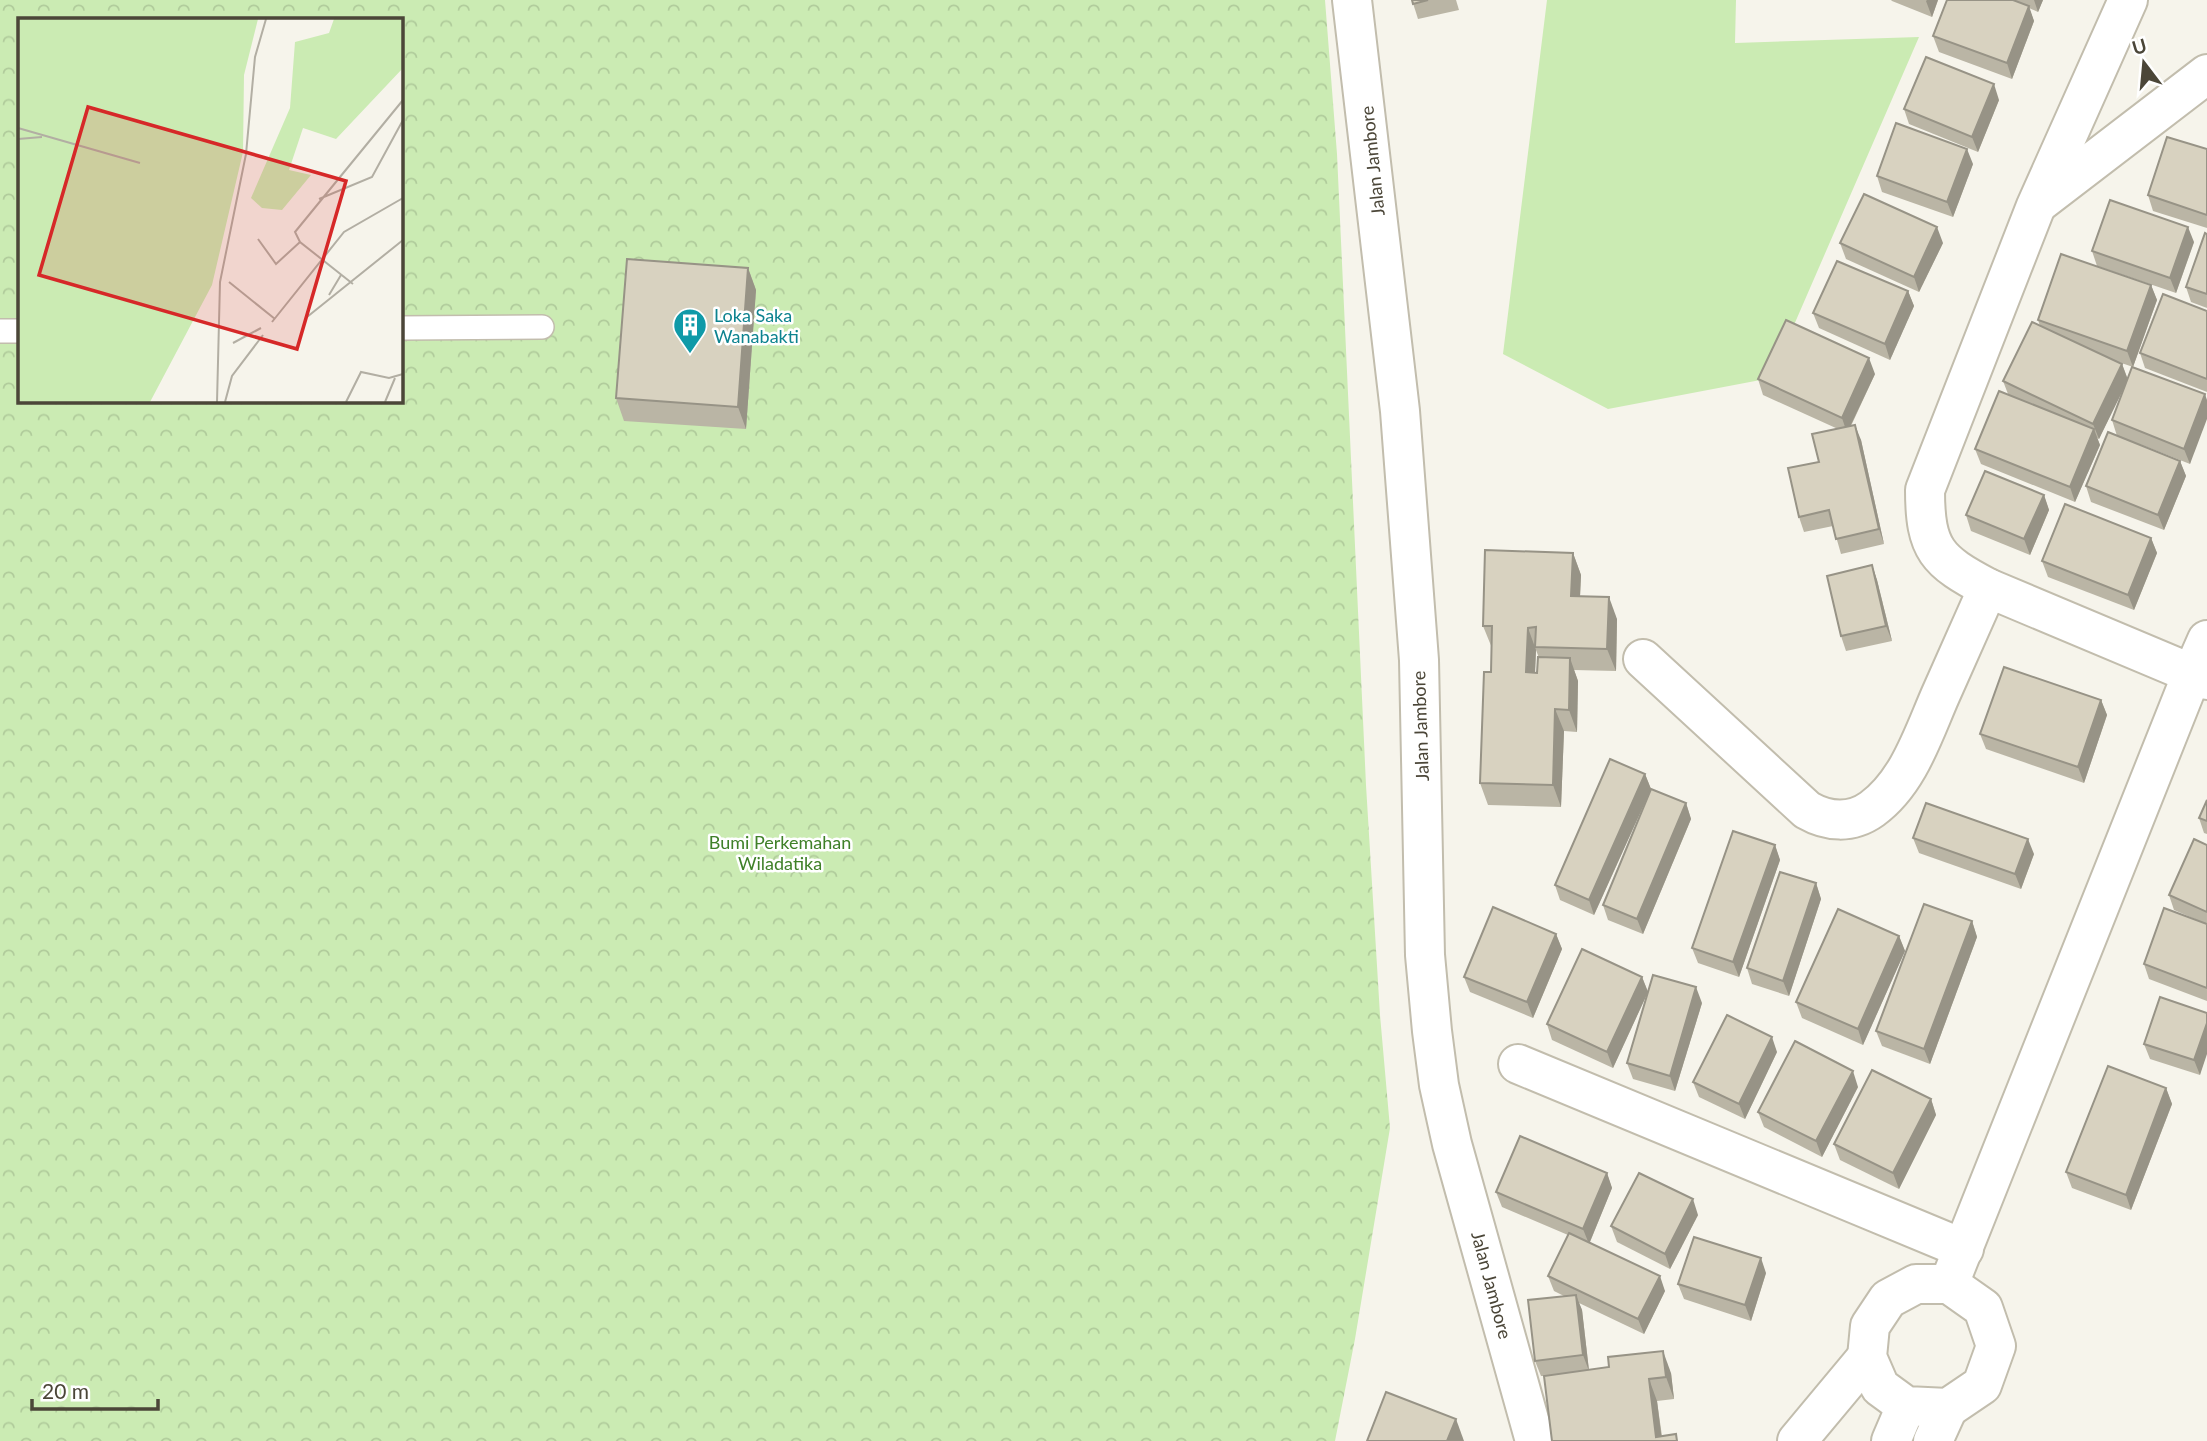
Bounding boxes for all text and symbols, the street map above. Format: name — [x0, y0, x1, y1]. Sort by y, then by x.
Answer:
inset map — [18, 18, 402, 402]
north arrow — [2109, 28, 2179, 98]
text: U — [2129, 33, 2149, 59]
street label: Jalan Jambore — [1355, 105, 1389, 217]
place label: Loka Saka Wanabakti — [714, 304, 799, 347]
building icon: Loka Saka Wanabakti — [671, 306, 709, 355]
street label: Jalan Jambore — [1407, 670, 1433, 782]
park label: Bumi Perkemahan Wiladatika — [709, 831, 851, 874]
street label: Jalan Jambore — [1467, 1229, 1517, 1341]
scale bar — [32, 1368, 158, 1412]
text: 20 m — [42, 1378, 89, 1403]

